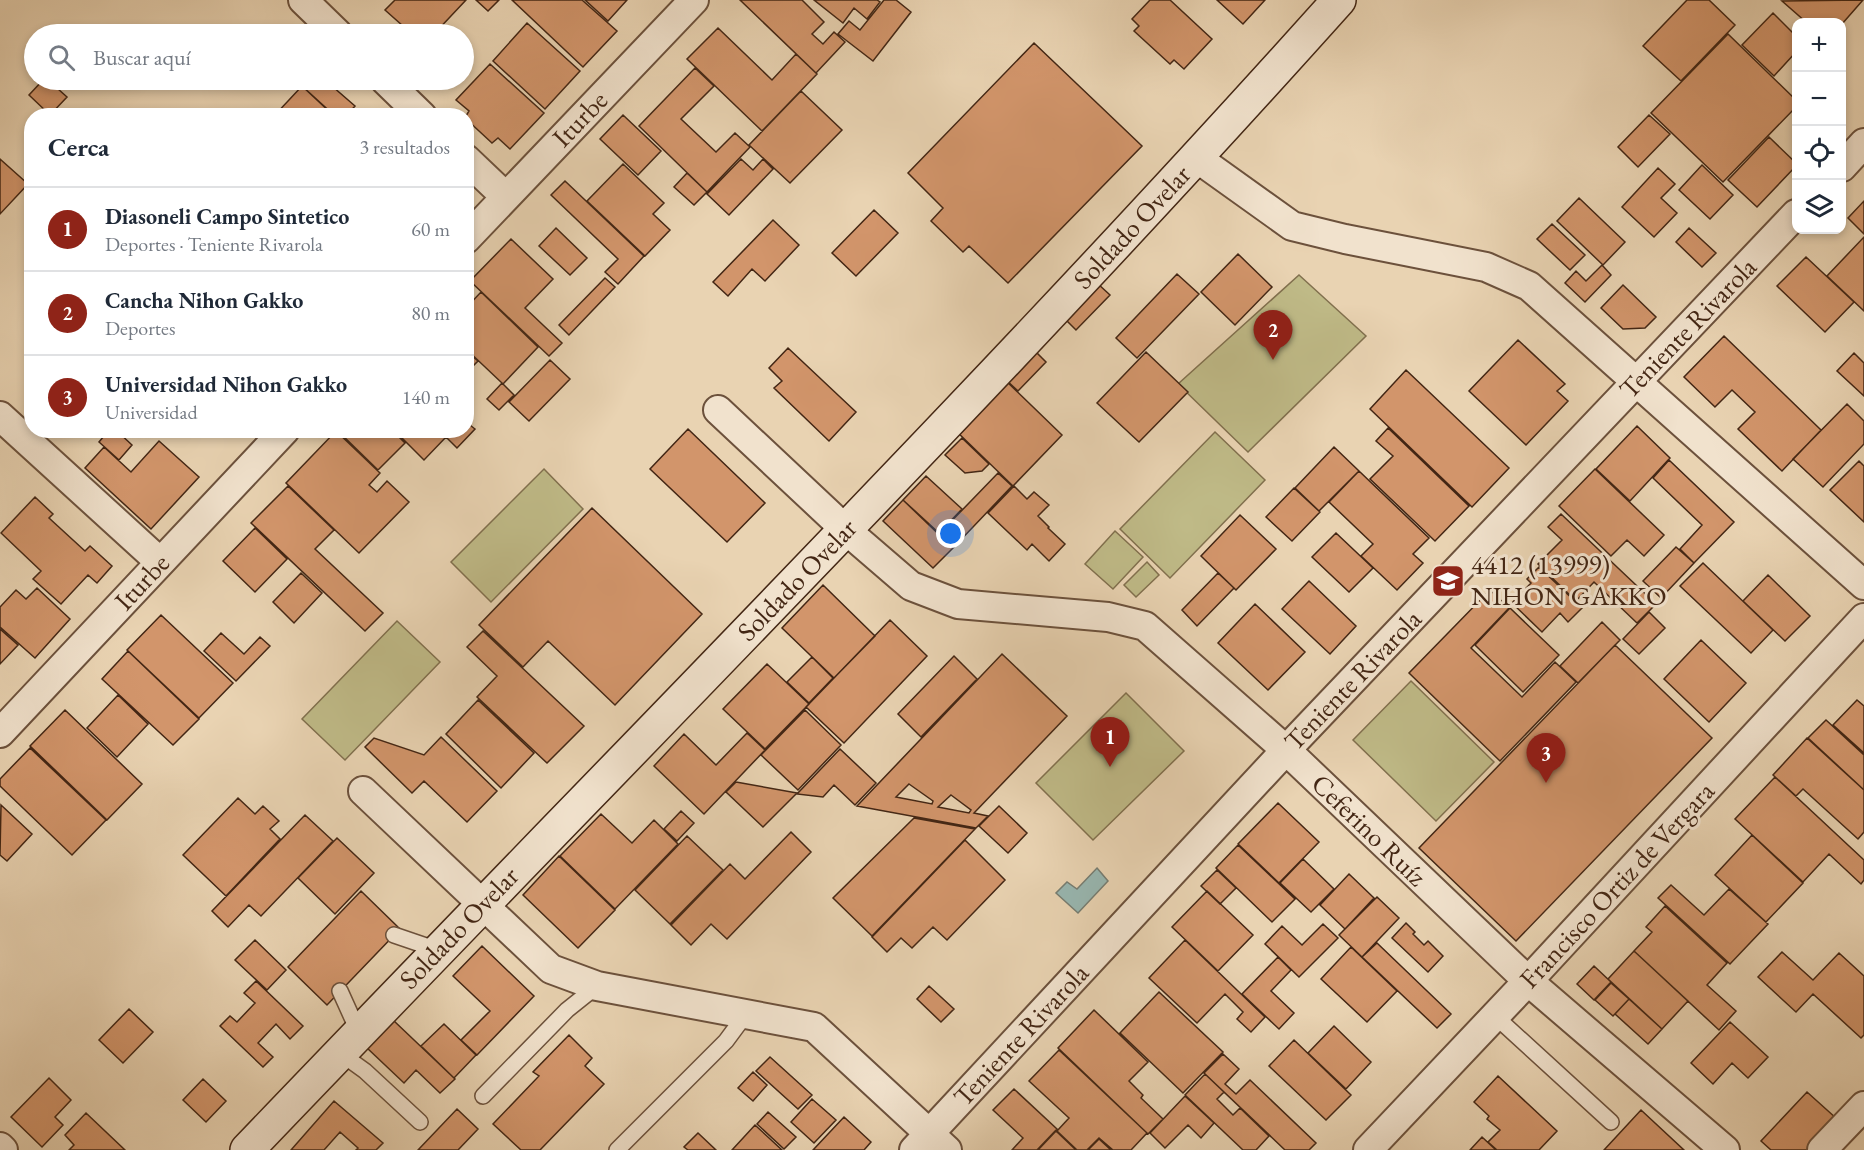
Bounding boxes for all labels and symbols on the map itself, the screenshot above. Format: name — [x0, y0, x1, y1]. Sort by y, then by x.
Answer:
street label: Iturbe — [544, 83, 615, 154]
street label: Soldado Ovelar — [1065, 157, 1198, 296]
street label: Teniente Rivarola — [1611, 249, 1764, 406]
pin: 2 — [1254, 310, 1292, 360]
street label: Soldado Ovelar — [729, 511, 864, 648]
your location — [936, 519, 965, 548]
street label: Iturbe — [107, 546, 177, 617]
place label: 4412 (13999) NIHON GAKKO — [1471, 547, 1667, 613]
school or university icon: 4412 (13999) NIHON GAKKO — [1430, 563, 1466, 599]
street label: Teniente Rivarola — [1276, 601, 1429, 758]
pin: 1 — [1090, 718, 1130, 767]
pin: 3 — [1526, 734, 1566, 783]
street label: Ceferino Ruíz — [1304, 766, 1435, 894]
street label: Francisco Ortiz de Vergara — [1512, 774, 1722, 996]
street label: Soldado Ovelar — [391, 859, 526, 996]
street label: Teniente Rivarola — [945, 956, 1096, 1114]

